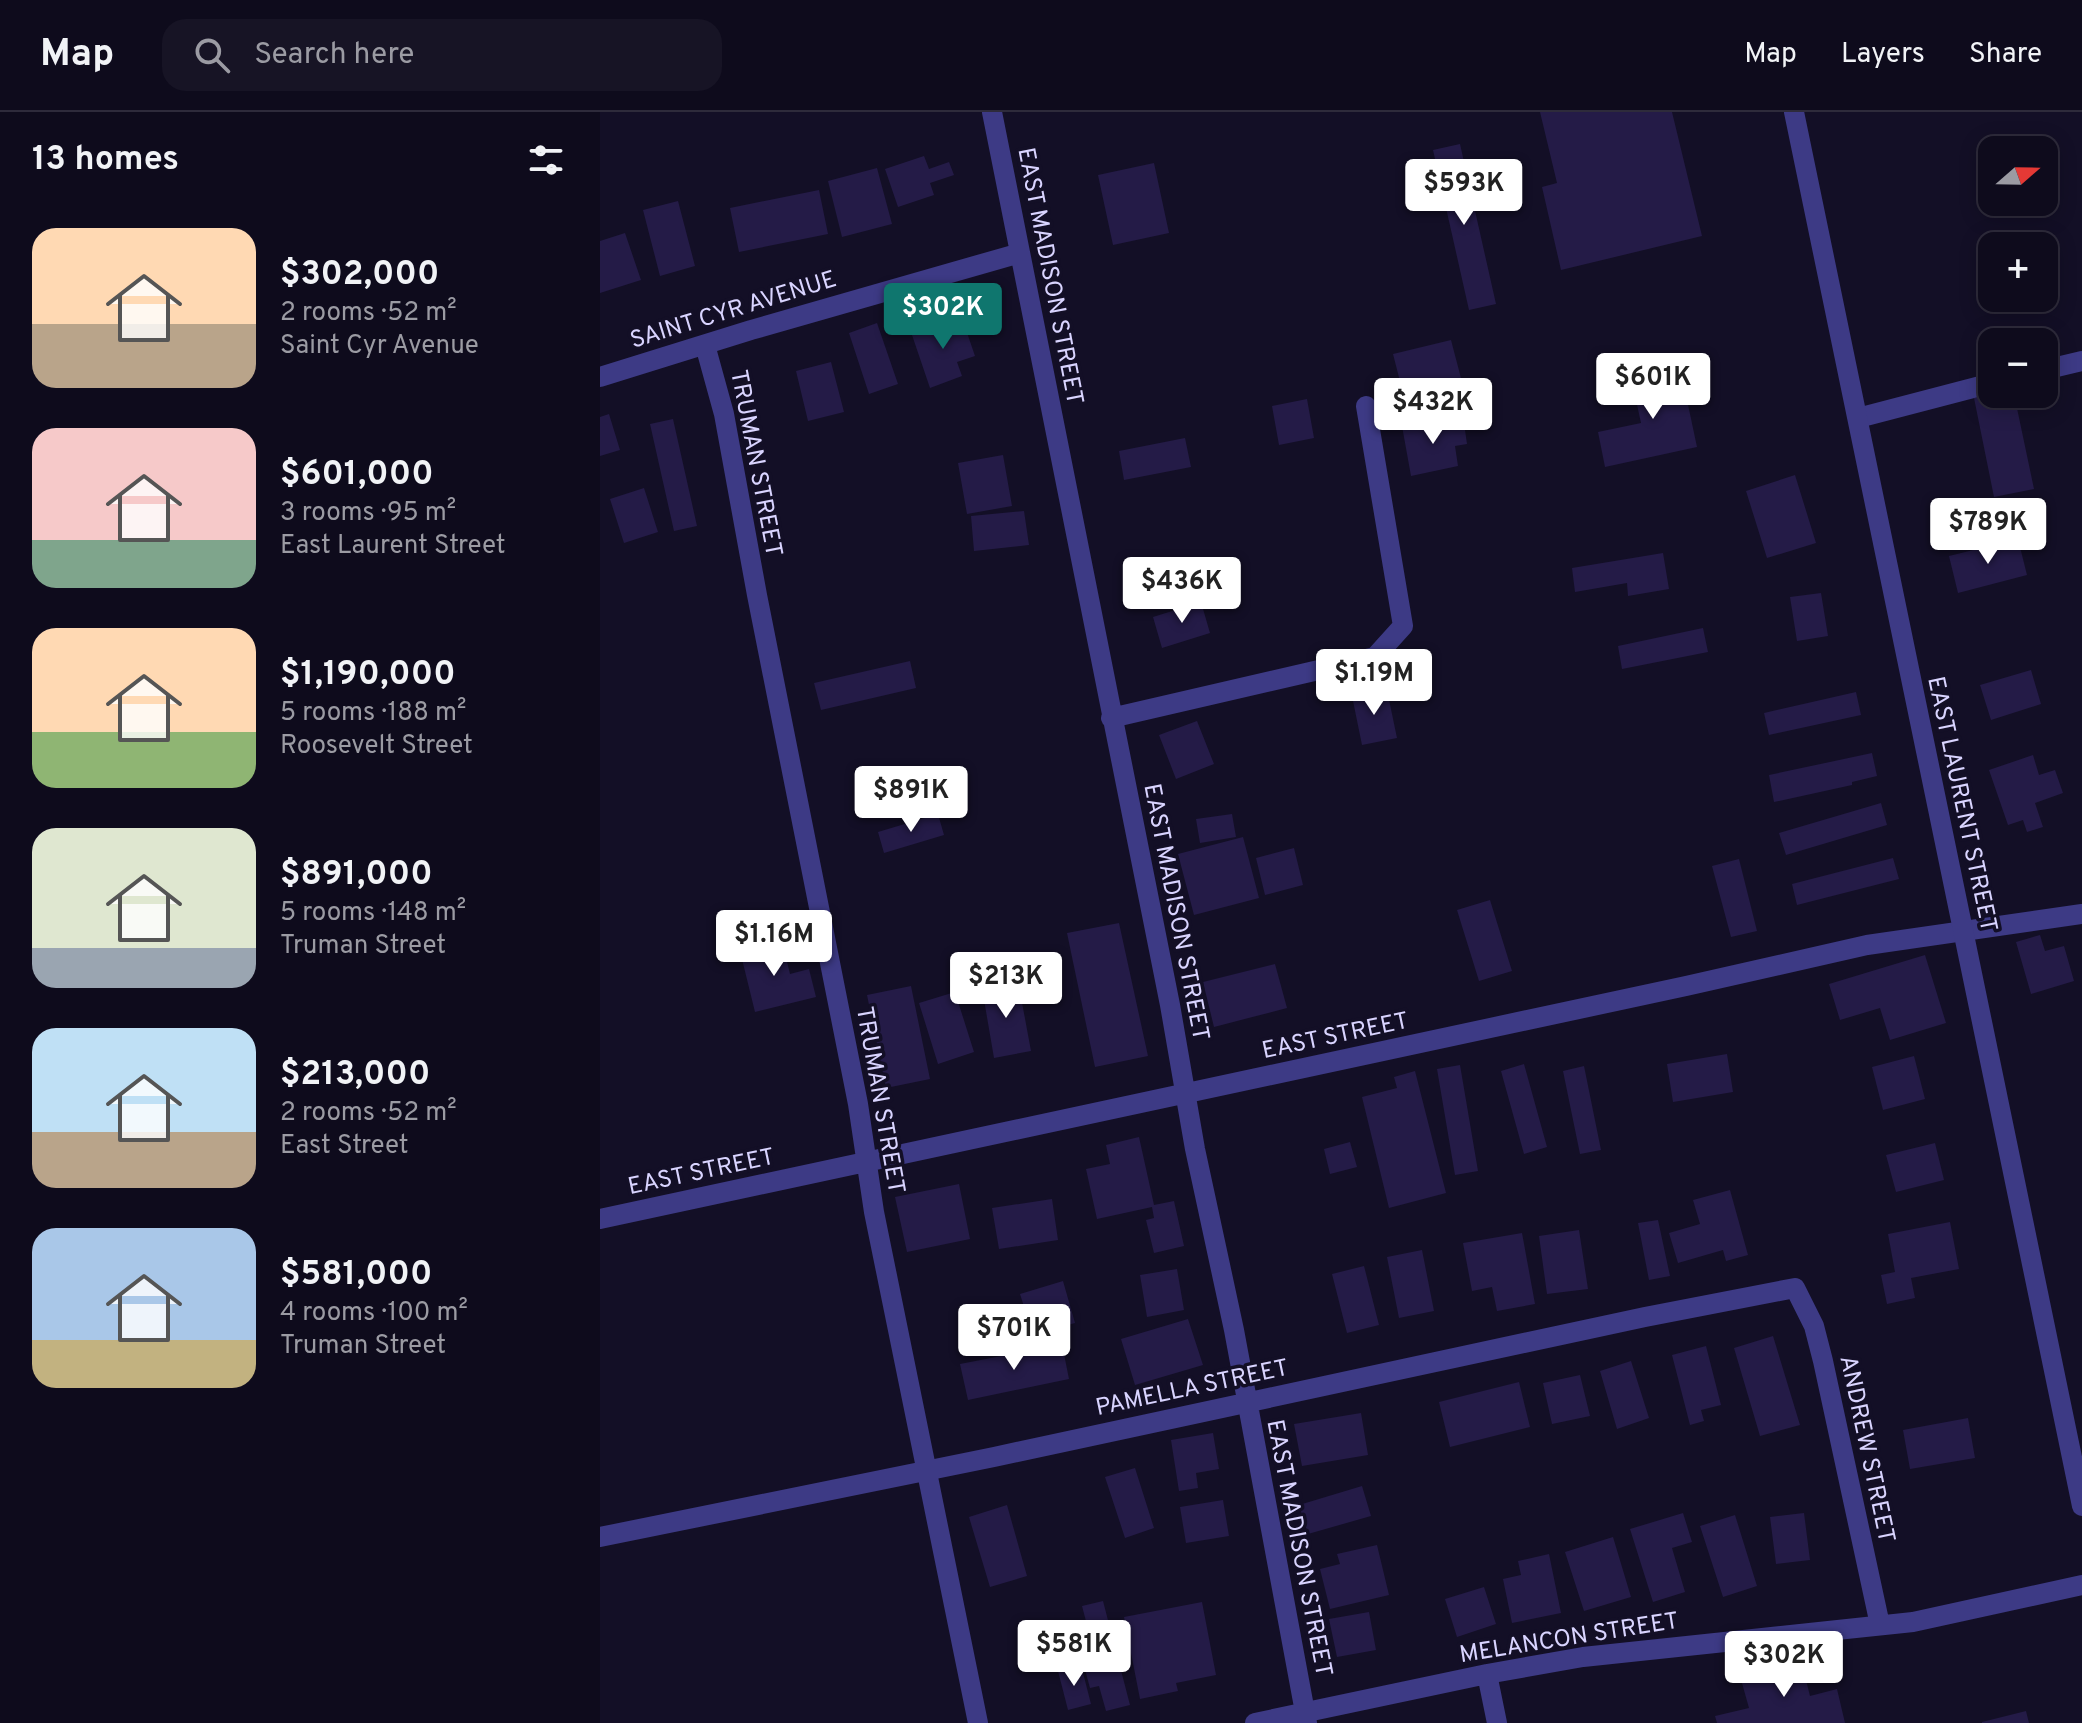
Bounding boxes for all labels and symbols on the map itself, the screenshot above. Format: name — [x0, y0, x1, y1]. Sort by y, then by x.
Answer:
north arrow — [1978, 136, 2058, 216]
street label: EAST MADISON STREET — [1009, 145, 1089, 408]
pin: $593K — [1408, 159, 1520, 227]
street label: SAINT CYR AVENUE — [627, 265, 840, 357]
pin: $302K — [887, 283, 999, 351]
pin: $601K — [1597, 353, 1709, 421]
street label: TRUMAN STREET — [722, 367, 788, 559]
pin: $432K — [1377, 378, 1489, 446]
pin: $789K — [1932, 498, 2044, 566]
pin: $436K — [1126, 557, 1238, 625]
pin: $1.19M — [1309, 649, 1439, 717]
street label: EAST LAURENT STREET — [1919, 674, 2003, 935]
pin: $891K — [855, 766, 967, 834]
street label: EAST MADISON STREET — [1135, 781, 1215, 1044]
pin: $1.16M — [709, 910, 839, 978]
pin: $213K — [950, 952, 1062, 1020]
street label: TRUMAN STREET — [848, 1004, 910, 1196]
street label: EAST STREET — [1259, 1007, 1412, 1067]
street label: EAST STREET — [625, 1143, 778, 1203]
pin: $701K — [958, 1304, 1070, 1372]
street label: ANDREW STREET — [1832, 1353, 1901, 1546]
street label: PAMELLA STREET — [1093, 1354, 1292, 1424]
street label: EAST MADISON STREET — [1258, 1417, 1338, 1680]
street label: MELANCON STREET — [1458, 1607, 1681, 1671]
pin: $581K — [1018, 1620, 1130, 1688]
pin: $302K — [1728, 1631, 1840, 1699]

